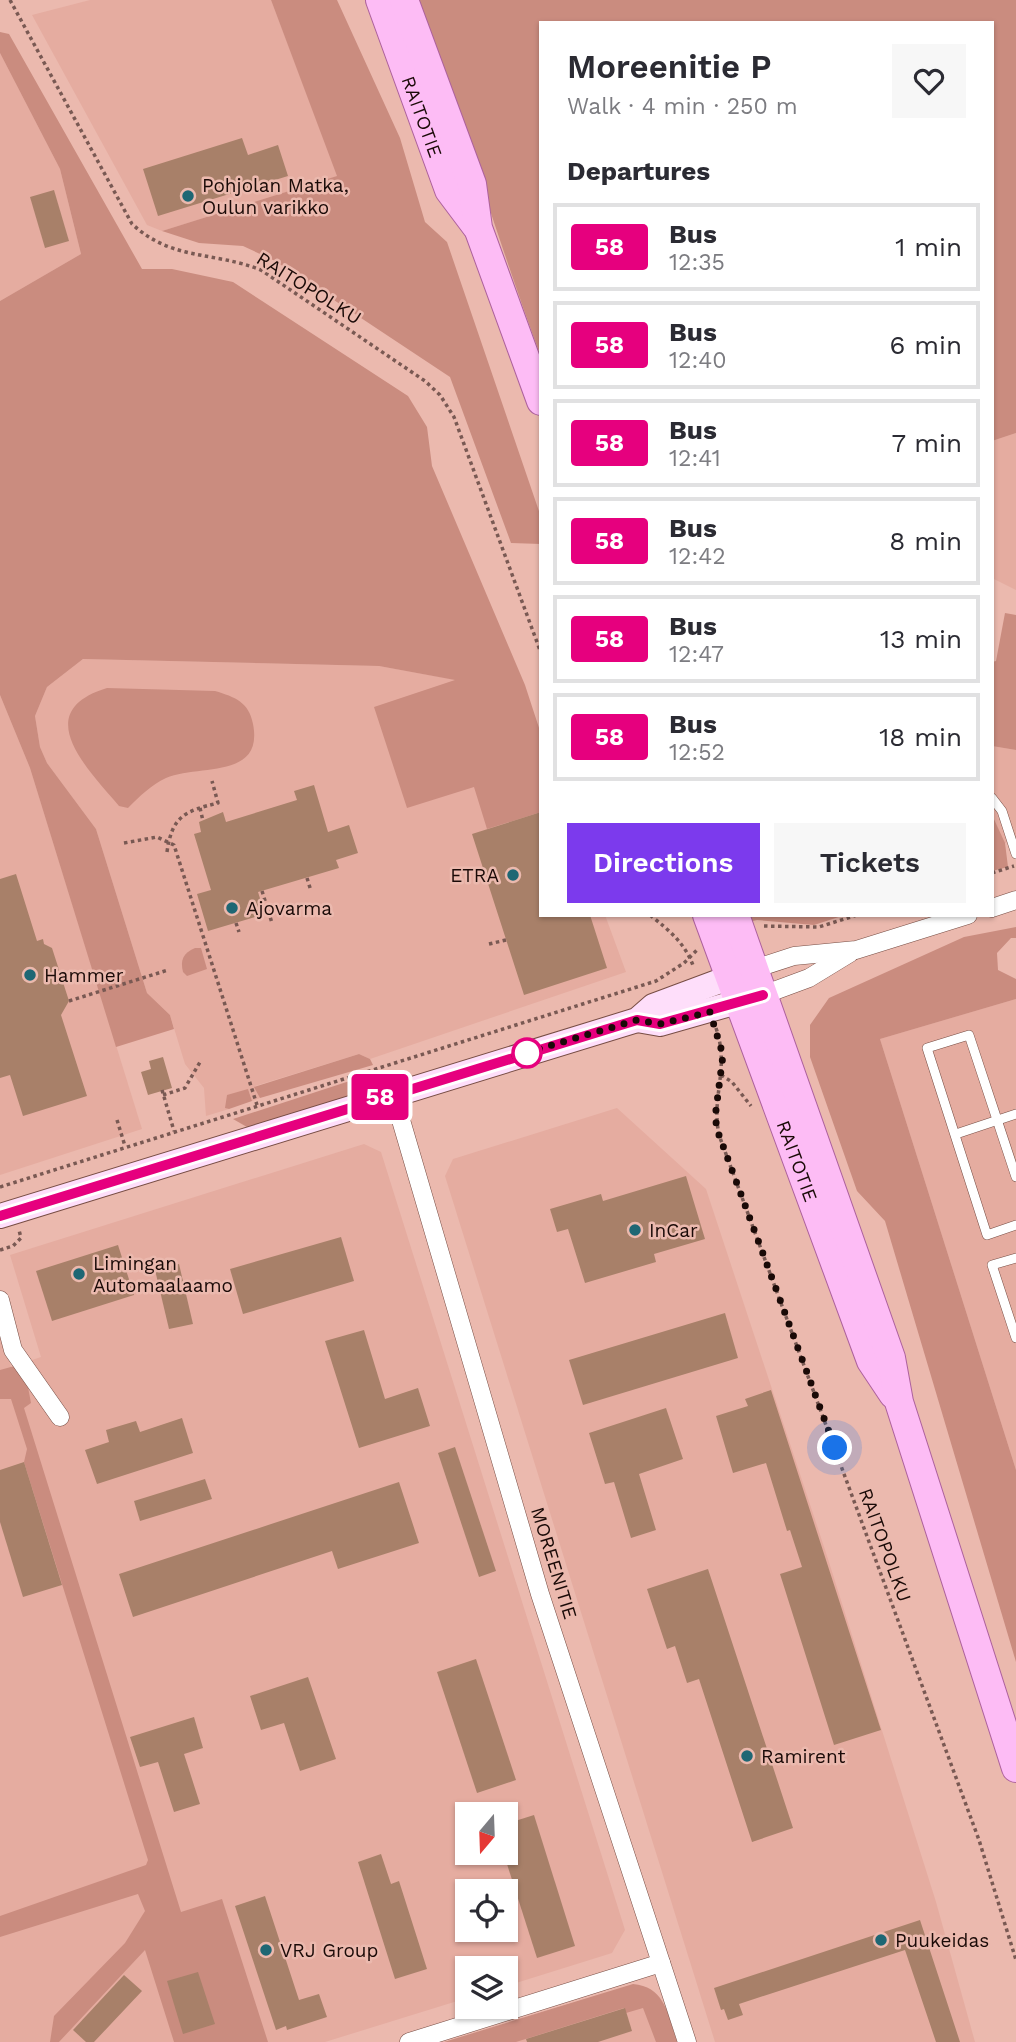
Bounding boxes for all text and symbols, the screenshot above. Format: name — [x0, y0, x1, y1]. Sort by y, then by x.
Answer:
button: heart — [892, 44, 966, 118]
text: Moreenitie P — [567, 47, 772, 86]
street label: RAITOTIE — [397, 73, 448, 160]
text: Walk · 4 min · 250 m — [567, 93, 798, 120]
text: Departures — [567, 156, 710, 186]
place label: Pohjolan Matka, Oulun varikko — [202, 174, 349, 219]
marker: Pohjolan Matka, Oulun varikko — [180, 188, 196, 204]
text: Bus — [669, 219, 717, 249]
text: 1 min — [895, 232, 962, 262]
text: 58 — [595, 233, 624, 261]
street label: RAITOPOLKU — [252, 247, 366, 329]
text: 12:35 — [669, 249, 725, 276]
text: Bus — [669, 317, 717, 347]
text: 6 min — [890, 330, 962, 360]
text: 58 — [595, 331, 624, 359]
text: 12:40 — [669, 347, 727, 374]
text: Bus — [669, 415, 717, 445]
text: 7 min — [892, 428, 962, 458]
text: 58 — [595, 429, 624, 457]
text: 12:41 — [669, 445, 721, 472]
text: Bus — [669, 513, 717, 543]
text: 8 min — [889, 526, 962, 556]
text: 58 — [595, 527, 624, 555]
text: 12:42 — [669, 543, 726, 570]
text: Bus — [669, 611, 717, 641]
text: 13 min — [880, 624, 962, 654]
text: 58 — [595, 625, 624, 653]
text: 12:47 — [669, 641, 724, 668]
text: Bus — [669, 709, 717, 739]
text: 18 min — [879, 722, 962, 752]
text: 58 — [595, 723, 624, 751]
text: 12:52 — [669, 739, 725, 766]
button: Directions — [567, 823, 760, 903]
button: Tickets — [774, 823, 966, 903]
place label: ETRA — [450, 864, 499, 887]
marker: ETRA — [505, 867, 521, 883]
place label: Ajovarma — [246, 897, 332, 920]
marker: Ajovarma — [224, 900, 240, 916]
place label: Hammer — [44, 964, 124, 987]
marker: Hammer — [22, 967, 38, 983]
unlabelled marker — [512, 1038, 542, 1068]
line badge: 58 — [348, 1074, 412, 1120]
text: 58 — [365, 1083, 395, 1111]
street label: RAITOTIE — [772, 1117, 823, 1205]
place label: InCar — [649, 1219, 698, 1242]
marker: InCar — [627, 1222, 643, 1238]
place label: Limingan Automaalaamo — [93, 1252, 233, 1297]
marker: Limingan Automaalaamo — [71, 1266, 87, 1282]
your location — [817, 1430, 852, 1465]
street label: RAITOPOLKU — [854, 1485, 916, 1605]
street label: MOREENITIE — [526, 1504, 582, 1622]
place label: Ramirent — [761, 1745, 846, 1768]
marker: Ramirent — [739, 1748, 755, 1764]
north arrow — [455, 1802, 518, 1866]
map controls — [455, 1802, 518, 2019]
button: locate — [455, 1879, 518, 1942]
place label: Puukeidas — [895, 1929, 989, 1952]
marker: Puukeidas — [873, 1932, 889, 1948]
place label: VRJ Group — [280, 1939, 378, 1962]
marker: VRJ Group — [258, 1942, 274, 1958]
button: layers — [455, 1956, 518, 2019]

